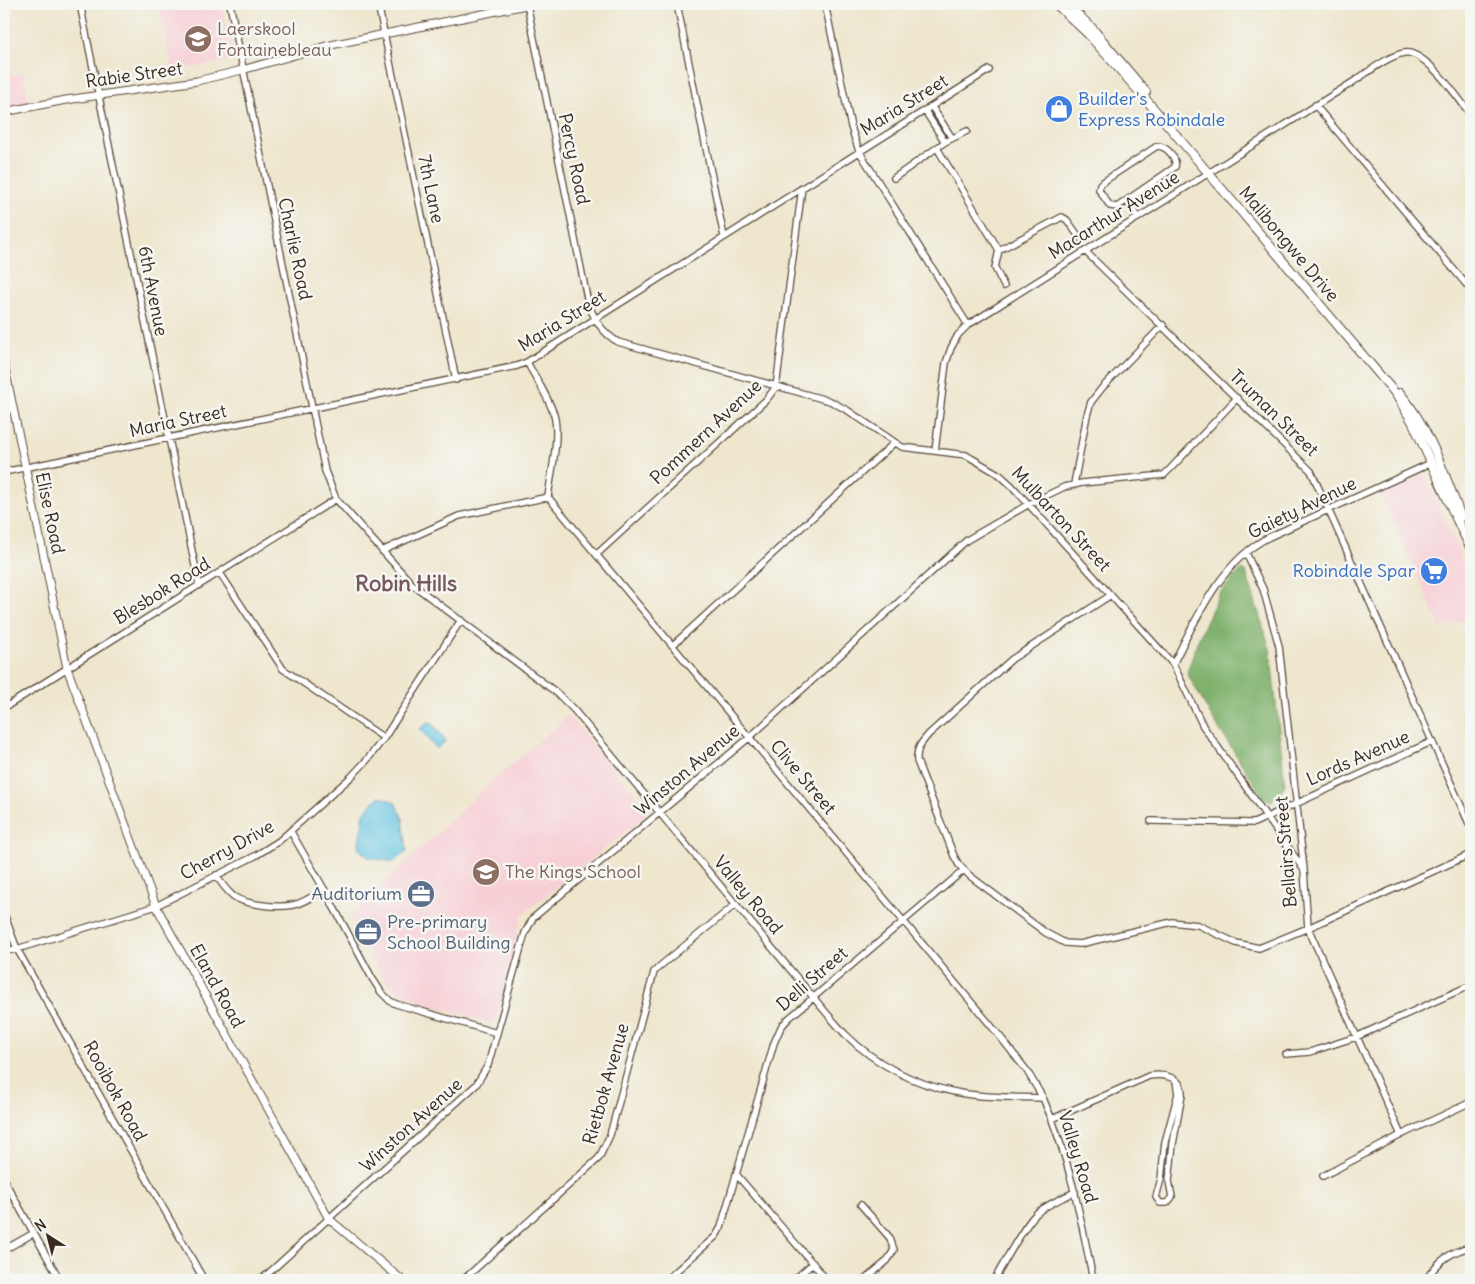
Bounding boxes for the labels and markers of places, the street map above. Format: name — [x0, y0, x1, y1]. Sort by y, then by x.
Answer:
place label: Laerskool Fontainebleau — [217, 17, 332, 61]
school or university icon: Laerskool Fontainebleau — [183, 24, 213, 54]
place label: Builder's Express Robindale — [1078, 87, 1225, 131]
shop icon: Builder's Express Robindale — [1044, 94, 1074, 124]
supermarket icon: Robindale Spar — [1419, 556, 1449, 586]
place label: Robindale Spar — [1292, 559, 1416, 582]
school or university icon: The Kings School — [471, 857, 501, 887]
place label: The Kings School — [505, 860, 641, 883]
office icon: Auditorium — [406, 879, 436, 909]
place label: Auditorium — [312, 882, 402, 905]
place label: Pre-primary School Building — [387, 910, 511, 954]
office icon: Pre-primary School Building — [353, 917, 383, 947]

